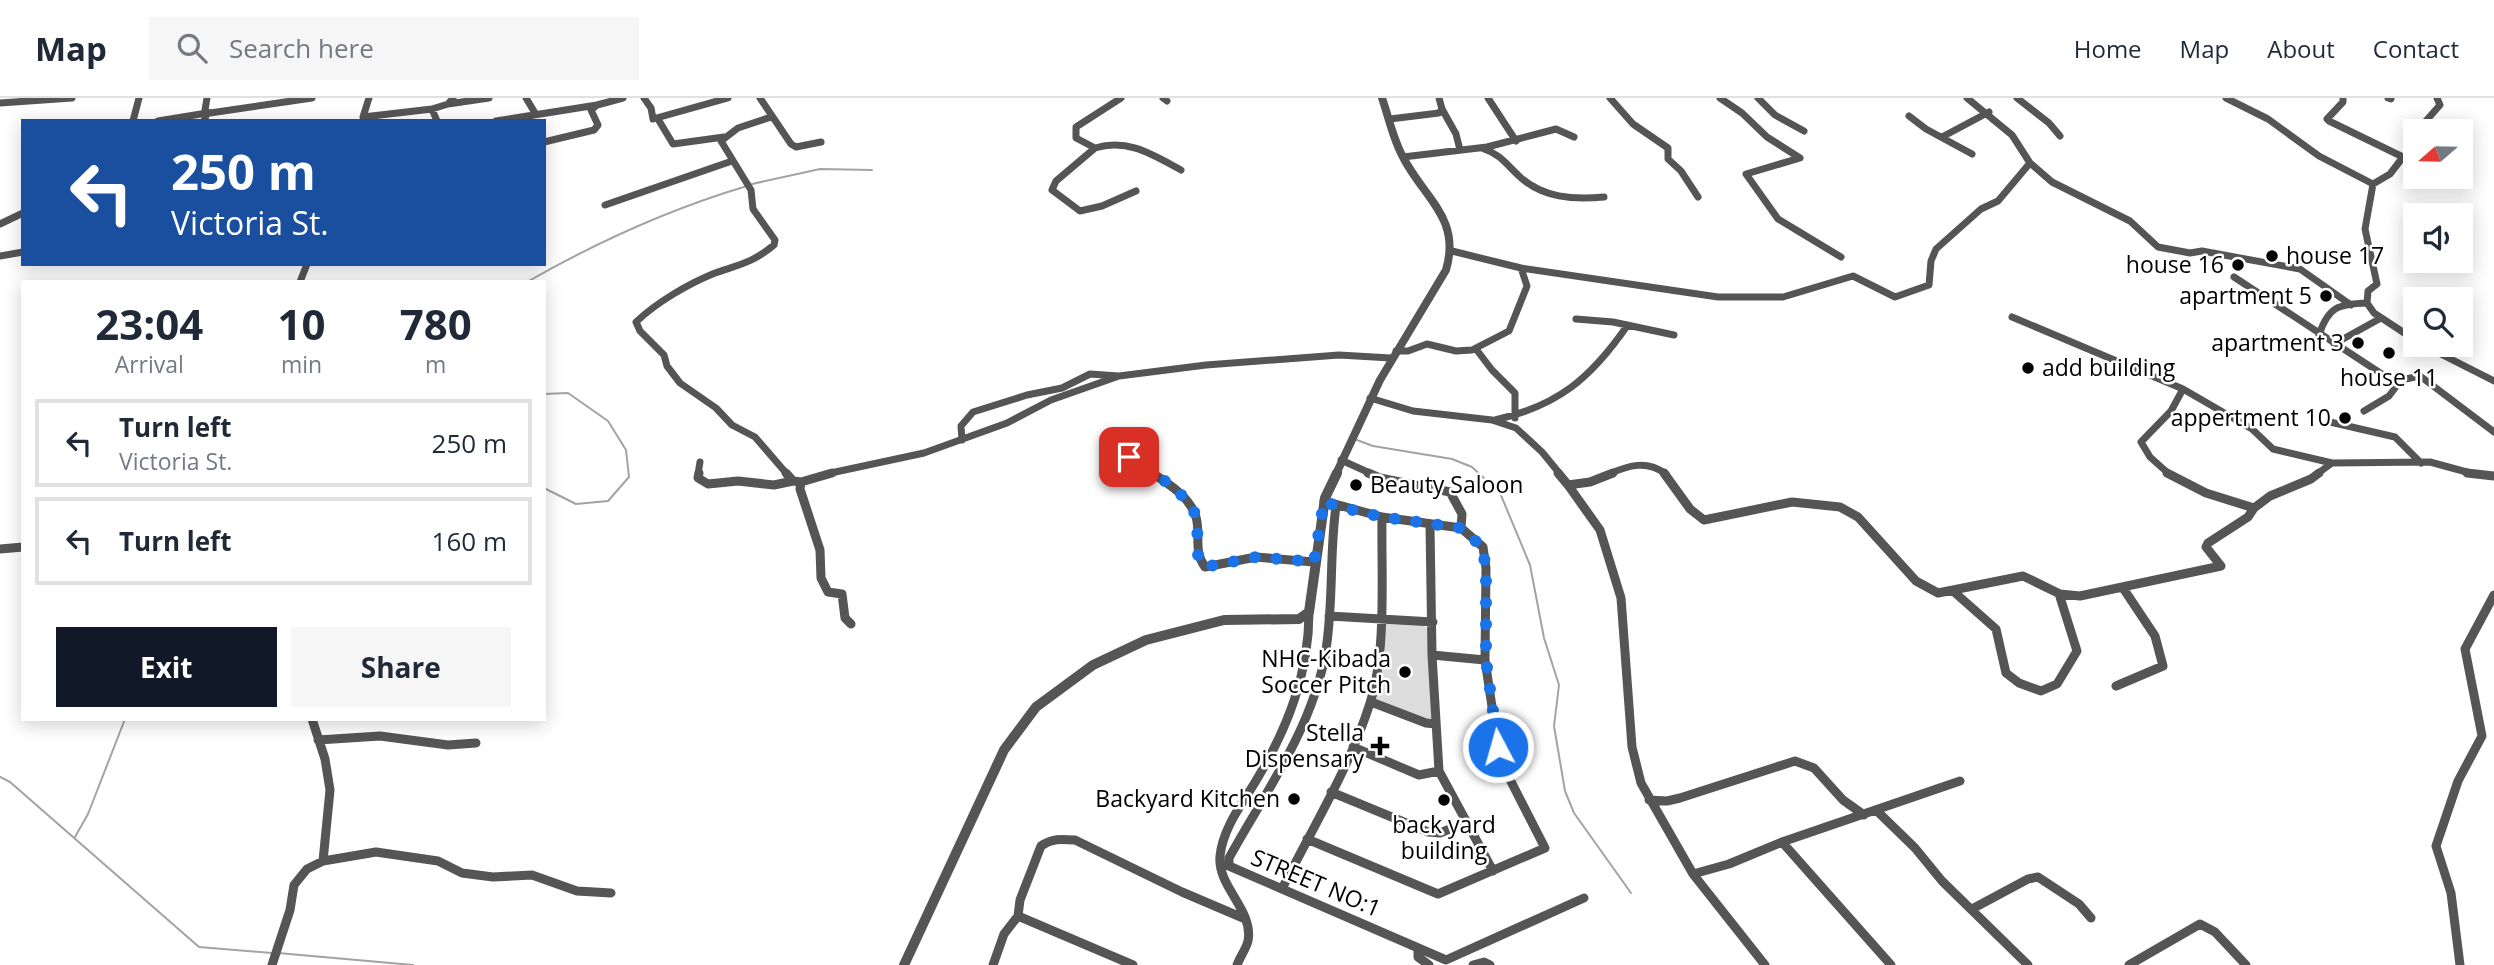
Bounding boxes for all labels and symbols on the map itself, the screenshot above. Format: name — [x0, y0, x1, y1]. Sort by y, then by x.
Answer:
north arrow — [2403, 119, 2473, 189]
place label: house 17 — [2286, 239, 2384, 271]
place label: house 16 — [2126, 248, 2224, 280]
marker: house 17 — [2264, 248, 2280, 264]
marker: house 16 — [2230, 257, 2246, 273]
place label: apartment 5 — [2179, 279, 2312, 311]
marker: apartment 5 — [2318, 288, 2334, 304]
place label: apartment 3 — [2211, 326, 2344, 358]
marker: apartment 3 — [2350, 335, 2366, 351]
marker: house 11 — [2381, 345, 2397, 361]
place label: add building — [2042, 351, 2176, 383]
marker: add building — [2020, 360, 2036, 376]
place label: house 11 — [2340, 361, 2438, 393]
place label: appertment 10 — [2171, 401, 2331, 433]
marker: appertment 10 — [2337, 410, 2353, 426]
pin — [1099, 427, 1159, 487]
place label: Beauty Saloon — [1370, 468, 1523, 500]
marker: Beauty Saloon — [1348, 477, 1364, 493]
place label: NHC-Kibada Soccer Pitch — [1261, 642, 1391, 700]
marker: NHC-Kibada Soccer Pitch — [1397, 664, 1413, 680]
position arrow — [1461, 710, 1535, 784]
place label: Stella Dispensary — [1245, 716, 1364, 774]
marker: Stella Dispensary — [1370, 736, 1390, 756]
place label: Backyard Kitchen — [1095, 782, 1280, 814]
marker: Backyard Kitchen — [1286, 791, 1302, 807]
marker: back yard building — [1436, 792, 1452, 808]
place label: back yard building — [1392, 808, 1496, 866]
street label: STREET NO:1 — [1247, 840, 1386, 924]

